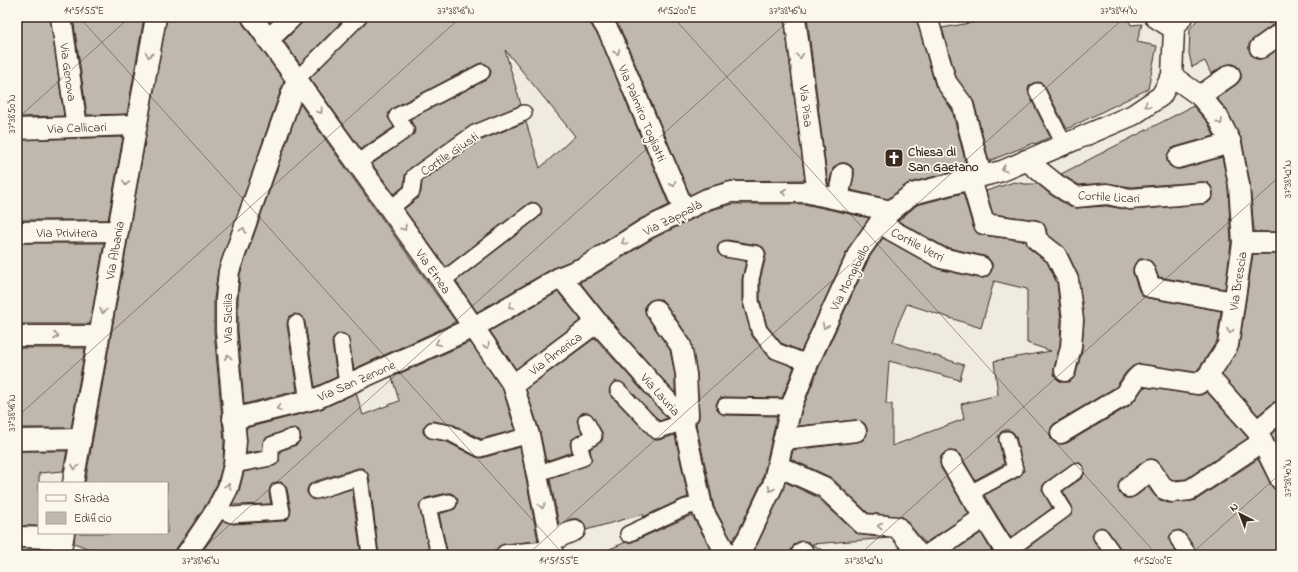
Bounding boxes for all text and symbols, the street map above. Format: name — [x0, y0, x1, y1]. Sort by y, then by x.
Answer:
text: 14°51'55"E — [64, 4, 104, 19]
text: 37°38'48"N — [438, 4, 475, 19]
text: 14°52'00"E — [658, 4, 696, 19]
text: 37°38'46"N — [769, 4, 807, 19]
text: 37°38'44"N — [1100, 4, 1138, 19]
street label: Via Genova — [54, 41, 81, 103]
one-way arrow — [613, 48, 621, 55]
one-way arrow — [145, 52, 154, 59]
one-way arrow — [795, 53, 804, 59]
street label: Via Palmiro Togliatti — [611, 61, 671, 165]
street label: Via Pisa — [793, 83, 818, 128]
text: 37°38'50"N — [5, 94, 20, 134]
one-way arrow — [1145, 100, 1152, 107]
one-way arrow — [315, 107, 323, 114]
street label: Via Callicari — [46, 118, 107, 139]
one-way arrow — [1215, 118, 1222, 125]
street label: Cortile Giusti — [417, 128, 483, 181]
place label: Chiesa di San Gaetano — [908, 143, 979, 177]
church icon: Chiesa di San Gaetano — [883, 147, 905, 169]
text: 37°38'42"N — [1281, 160, 1296, 198]
one-way arrow — [1000, 165, 1007, 173]
one-way arrow — [122, 180, 131, 186]
one-way arrow — [668, 180, 676, 188]
street label: Cortile Licari — [1077, 186, 1140, 209]
one-way arrow — [781, 188, 787, 196]
street label: Via Zappalà — [639, 195, 706, 242]
street label: Via Albania — [101, 219, 130, 282]
street label: Cortile Verri — [887, 223, 947, 267]
street label: Via Privitera — [35, 224, 98, 243]
one-way arrow — [399, 224, 407, 231]
one-way arrow — [239, 227, 247, 234]
one-way arrow — [621, 238, 628, 245]
street label: Via Mongibello — [825, 241, 876, 316]
street label: Via Etnea — [410, 245, 455, 298]
street label: Via Brescia — [1224, 250, 1253, 313]
street label: Via Sicilia — [219, 293, 238, 344]
one-way arrow — [507, 302, 515, 309]
one-way arrow — [99, 308, 108, 314]
one-way arrow — [821, 323, 829, 330]
street label: Via America — [524, 328, 587, 381]
one-way arrow — [1226, 328, 1235, 334]
one-way arrow — [53, 332, 59, 340]
one-way arrow — [435, 338, 443, 346]
one-way arrow — [482, 342, 489, 349]
one-way arrow — [224, 354, 233, 360]
street label: Via San Zenone — [314, 356, 399, 407]
street label: Via Lauria — [635, 369, 684, 421]
text: 37°38'48"N — [5, 394, 20, 431]
one-way arrow — [276, 403, 283, 411]
text: 37°38'40"N — [1281, 459, 1296, 497]
one-way arrow — [72, 464, 80, 470]
legend — [38, 482, 168, 534]
one-way arrow — [223, 483, 232, 490]
one-way arrow — [768, 485, 776, 493]
text: Strada — [74, 490, 109, 508]
north arrow — [1220, 494, 1260, 534]
text: N — [1226, 499, 1242, 516]
one-way arrow — [538, 503, 546, 509]
text: Edificio — [74, 510, 112, 528]
one-way arrow — [877, 521, 883, 530]
text: 37°38'46"N — [182, 554, 220, 569]
text: 14°51'55"E — [539, 554, 579, 569]
text: 37°38'42"N — [845, 554, 883, 569]
text: 14°52'00"E — [1134, 554, 1172, 569]

